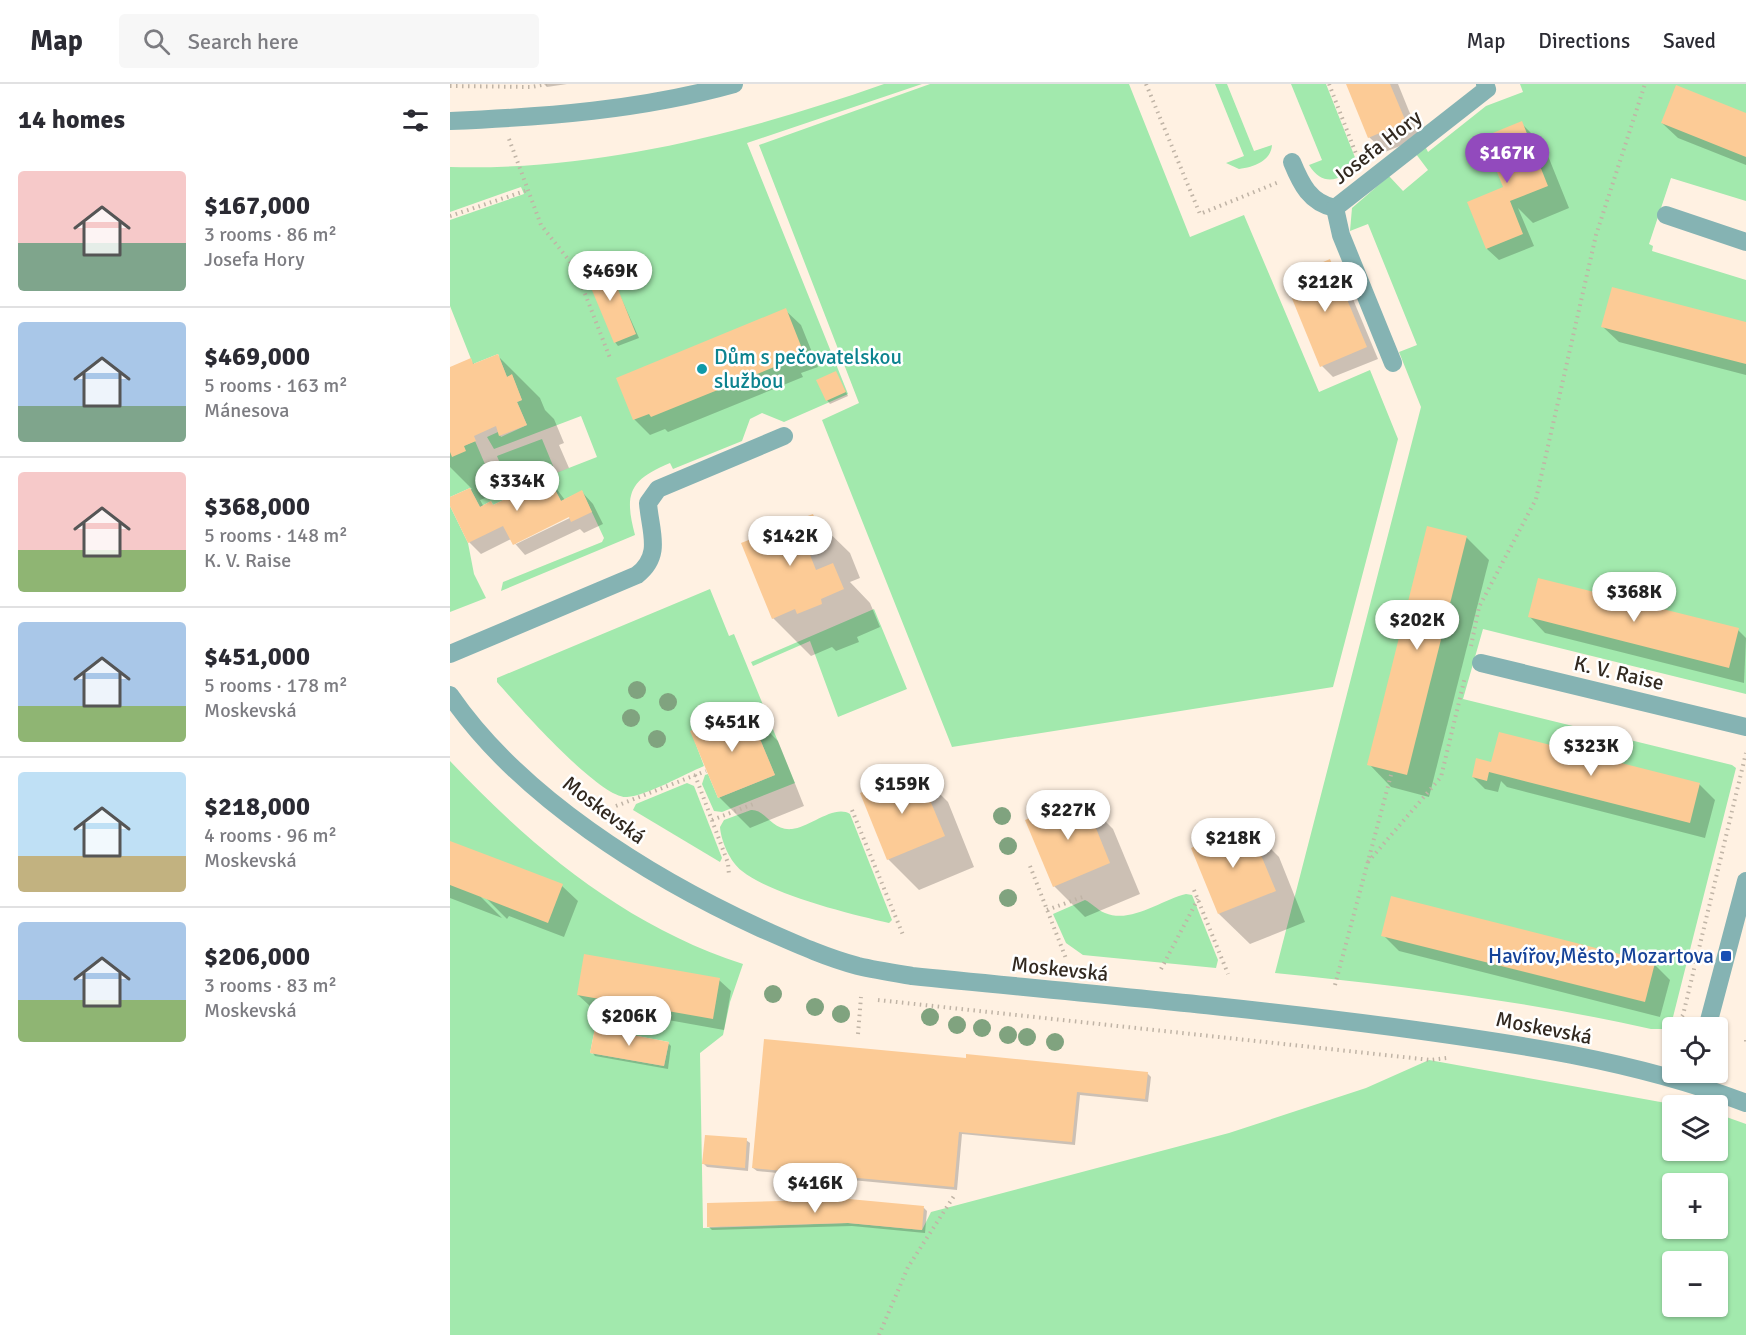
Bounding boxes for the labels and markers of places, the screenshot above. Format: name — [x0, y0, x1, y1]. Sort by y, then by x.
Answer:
pin: $167K — [1465, 133, 1549, 184]
pin: $469K — [568, 251, 652, 302]
pin: $212K — [1283, 262, 1367, 313]
place label: Dům s pečovatelskou službou — [714, 344, 902, 394]
marker: Dům s pečovatelskou službou — [695, 362, 709, 376]
pin: $334K — [475, 461, 559, 512]
pin: $142K — [748, 516, 832, 567]
pin: $368K — [1592, 572, 1676, 623]
pin: $202K — [1375, 600, 1459, 651]
pin: $451K — [690, 702, 774, 753]
pin: $323K — [1549, 726, 1633, 777]
pin: $159K — [860, 764, 944, 815]
pin: $227K — [1026, 790, 1110, 841]
pin: $218K — [1191, 818, 1275, 869]
place label: Havířov,Město,Mozartova — [1488, 943, 1714, 969]
marker: Havířov,Město,Mozartova — [1719, 949, 1733, 963]
pin: $206K — [587, 996, 671, 1047]
pin: $416K — [773, 1163, 857, 1214]

